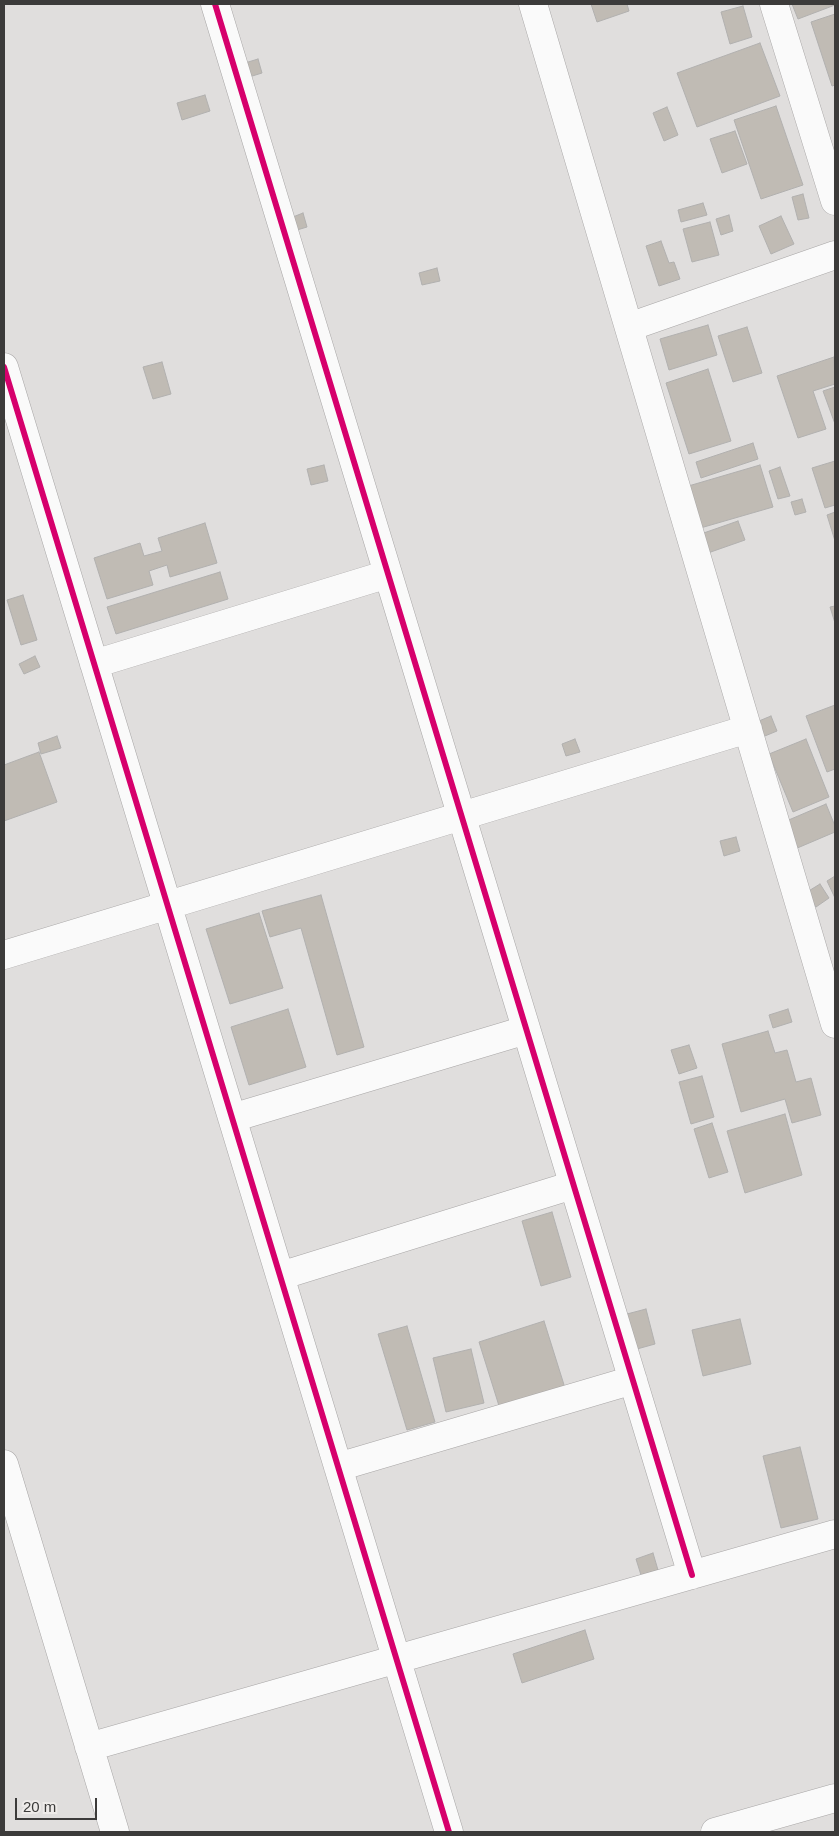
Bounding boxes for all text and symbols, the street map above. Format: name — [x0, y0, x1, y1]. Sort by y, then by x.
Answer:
scale bar — [18, 1788, 100, 1820]
text: 20 m — [23, 1798, 56, 1815]

